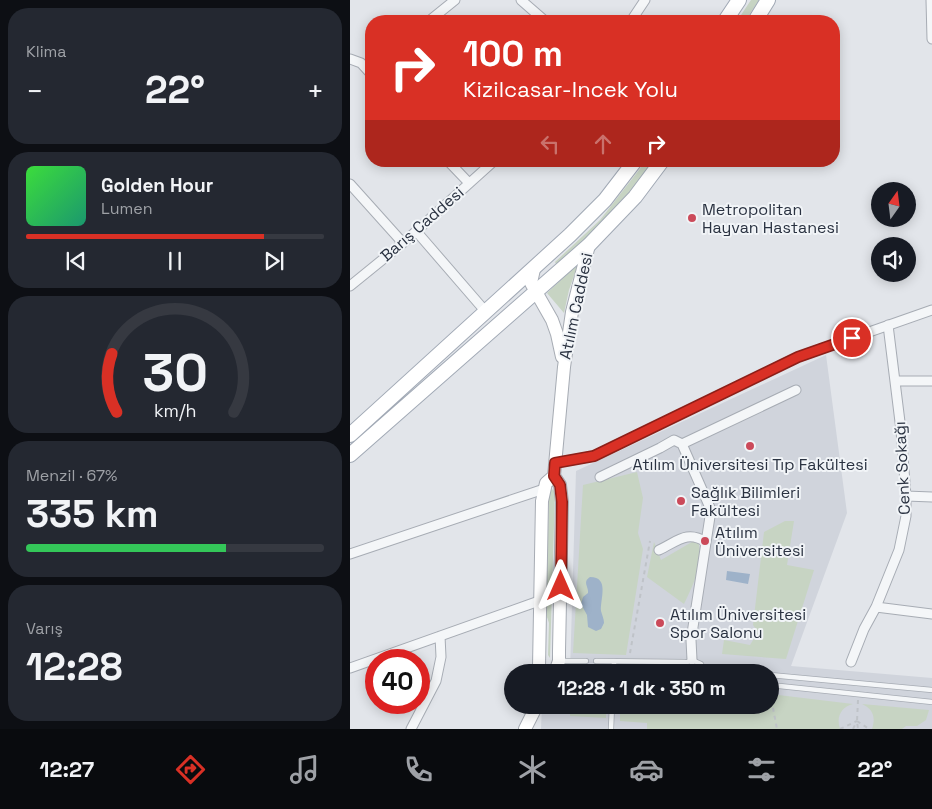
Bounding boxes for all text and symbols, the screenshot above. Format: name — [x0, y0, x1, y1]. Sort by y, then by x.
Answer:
text: 100 m — [463, 32, 563, 76]
icon: right — [380, 35, 445, 100]
text: Klima — [26, 41, 67, 62]
text: 22° — [145, 66, 205, 114]
text: − — [26, 73, 43, 109]
text: + — [307, 73, 324, 109]
text: Kizilcasar-Incek Yolu — [463, 75, 678, 103]
icon: left — [536, 130, 564, 158]
icon: ahead — [589, 130, 617, 158]
icon: right — [642, 130, 670, 158]
text: Golden Hour — [101, 173, 213, 198]
street label: Barış Caddesi — [376, 182, 468, 266]
north arrow — [871, 182, 916, 228]
map controls — [871, 182, 916, 282]
text: Lumen — [101, 198, 153, 219]
place label: Metropolitan Hayvan Hastanesi — [702, 199, 839, 238]
marker: Metropolitan Hayvan Hastanesi — [686, 212, 698, 224]
button: sound — [871, 237, 916, 282]
icon: previous — [62, 247, 90, 275]
icon: pause — [161, 247, 189, 275]
icon: next — [260, 247, 288, 275]
street label: Atılım Caddesi — [554, 251, 598, 361]
pin — [831, 317, 873, 359]
icon: arrive — [838, 324, 866, 352]
text: 30 — [142, 340, 208, 406]
text: km/h — [154, 399, 196, 422]
street label: Cenk Sokağı — [889, 421, 915, 515]
marker: Atılım Üniversitesi Tıp Fakültesi — [744, 440, 756, 452]
place label: Atılım Üniversitesi Tıp Fakültesi — [632, 454, 868, 475]
text: Menzil · 67% — [26, 465, 117, 486]
place label: Sağlık Bilimleri Fakültesi — [691, 482, 800, 521]
text: 335 km — [26, 490, 159, 538]
marker: Sağlık Bilimleri Fakültesi — [675, 495, 687, 507]
place label: Atılım Üniversitesi — [715, 522, 804, 561]
marker: Atılım Üniversitesi — [699, 535, 711, 547]
position arrow — [534, 559, 586, 611]
place label: Atılım Üniversitesi Spor Salonu — [670, 604, 806, 643]
marker: Atılım Üniversitesi Spor Salonu — [654, 617, 666, 629]
text: Varış — [26, 618, 63, 639]
text: 12:28 — [26, 643, 122, 691]
speed limit sign: 40 — [365, 649, 430, 714]
text: 12:28 · 1 dk · 350 m — [557, 676, 726, 701]
icon: directions — [173, 752, 208, 787]
icon: music — [287, 752, 322, 787]
icon: phone — [401, 752, 436, 787]
icon: climate — [515, 752, 550, 787]
icon: car — [629, 752, 664, 787]
icon: filters — [744, 752, 779, 787]
text: 12:27 — [40, 755, 94, 783]
text: 22° — [858, 755, 892, 783]

